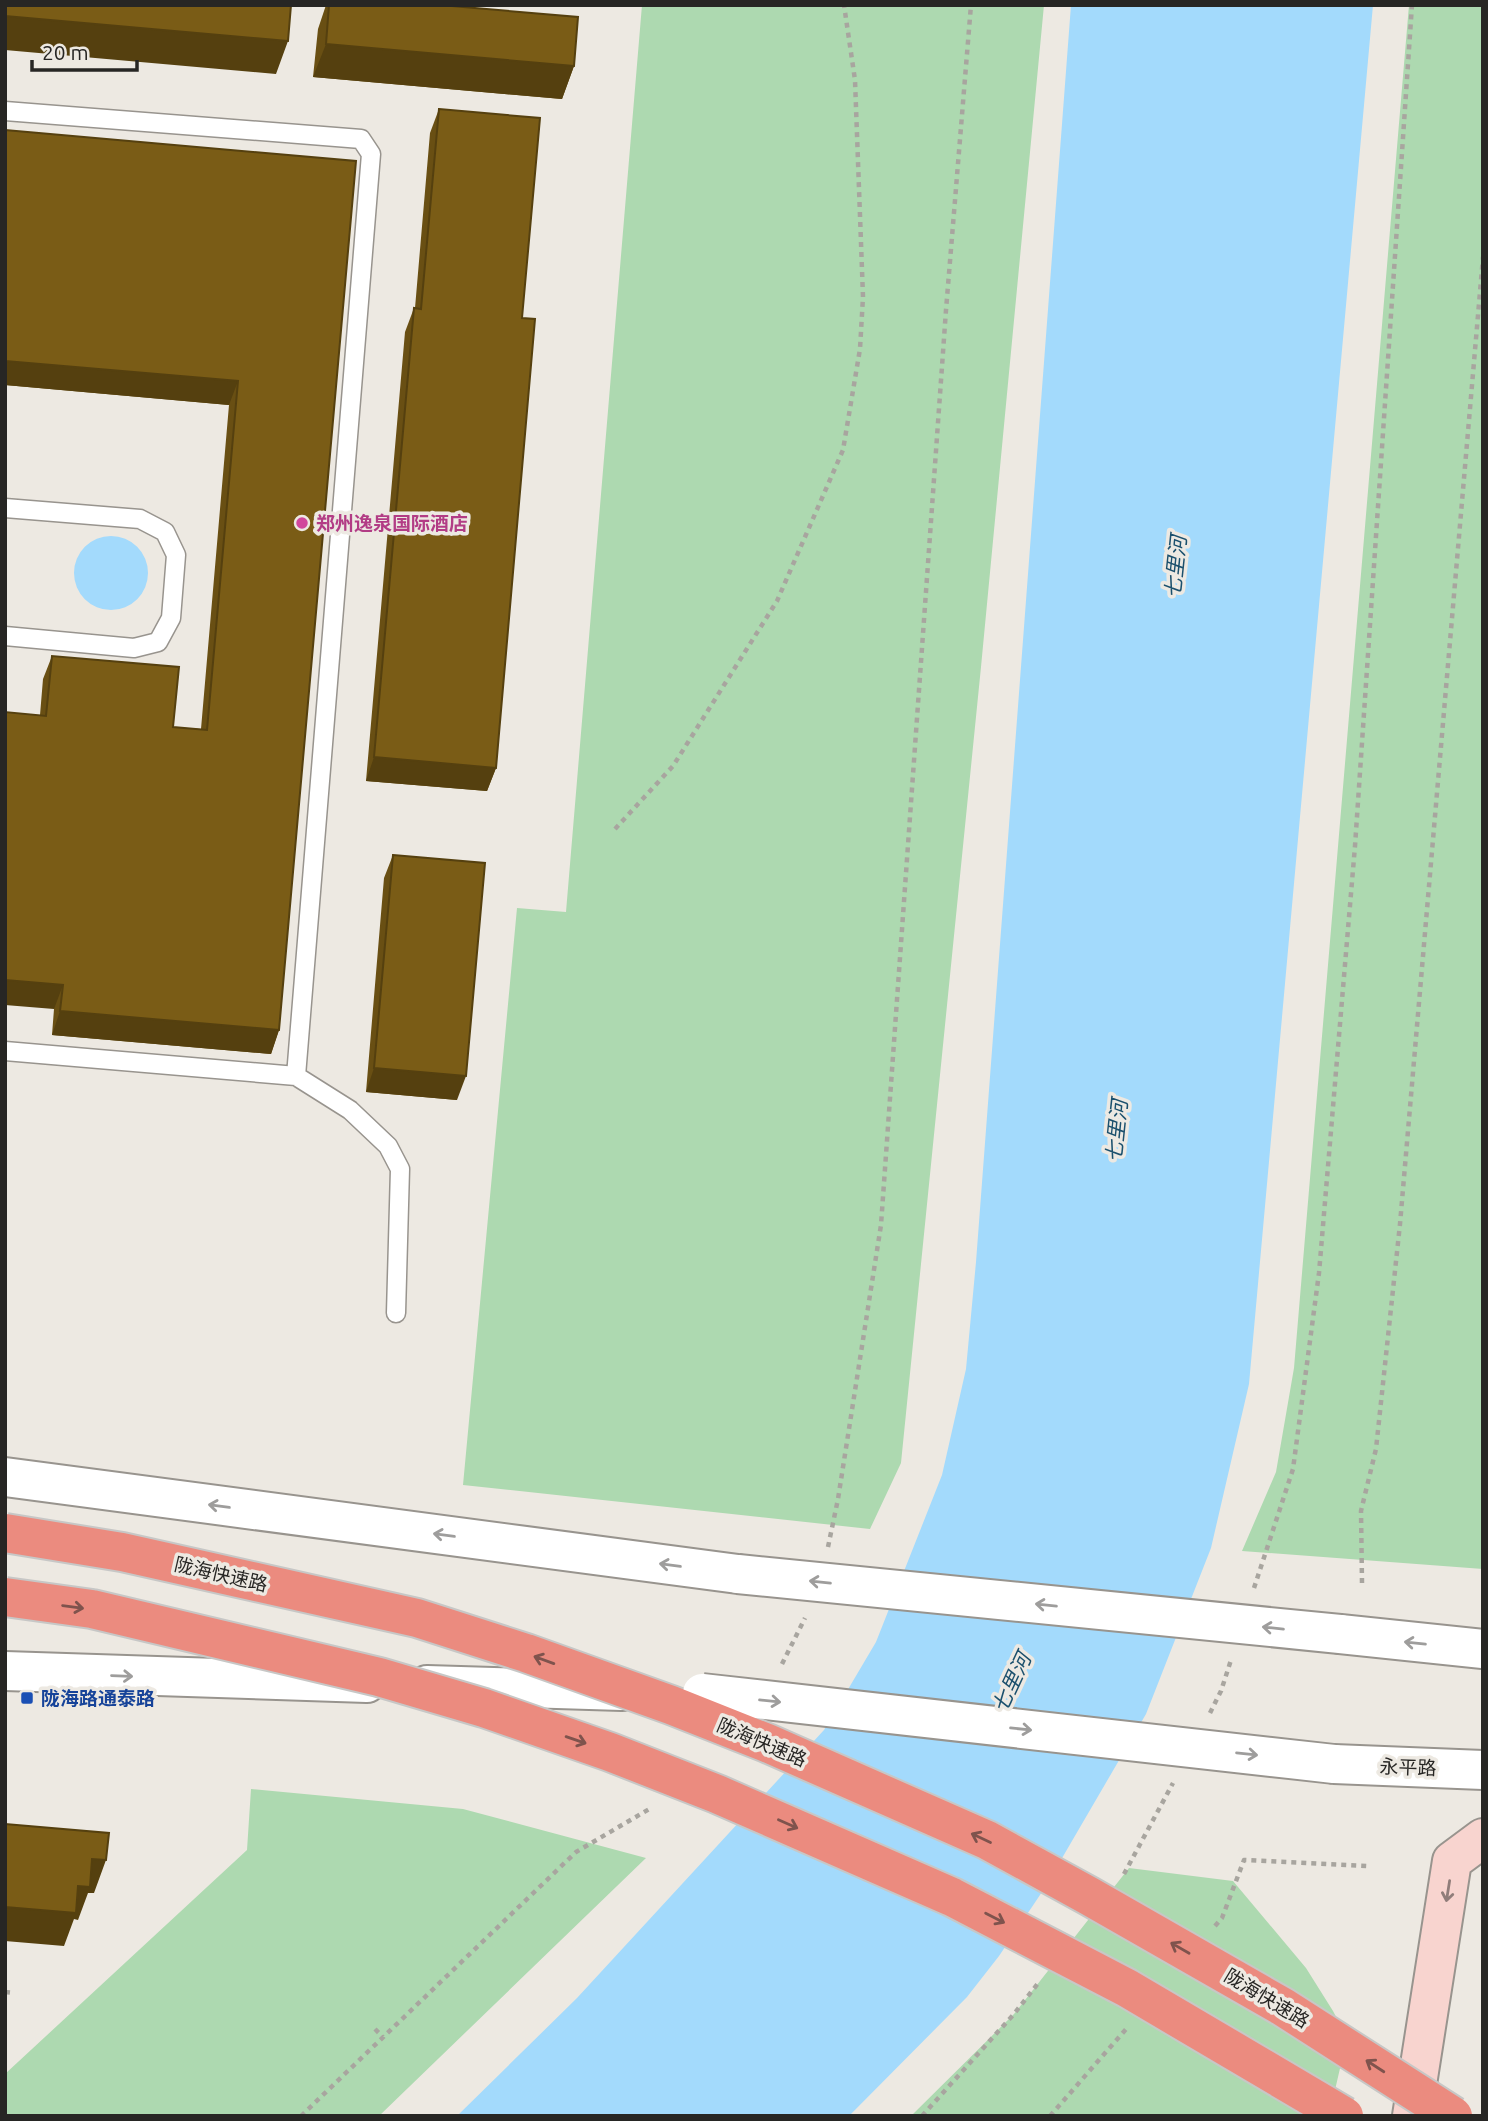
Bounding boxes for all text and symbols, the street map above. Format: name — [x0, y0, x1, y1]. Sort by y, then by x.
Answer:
scale bar — [32, 28, 136, 72]
text: 20 m — [42, 40, 89, 64]
place label: 郑州逸泉国际酒店 — [316, 512, 468, 534]
marker: 郑州逸泉国际酒店 — [294, 515, 310, 531]
water label: 七里河 — [1160, 530, 1191, 599]
water label: 七里河 — [1101, 1094, 1132, 1163]
one-way arrow — [208, 1499, 231, 1512]
one-way arrow — [434, 1529, 456, 1542]
street label: 陇海快速路 — [172, 1553, 270, 1595]
one-way arrow — [659, 1558, 682, 1571]
one-way arrow — [809, 1575, 832, 1588]
one-way arrow — [1035, 1598, 1058, 1611]
one-way arrow — [61, 1600, 84, 1613]
one-way arrow — [1262, 1621, 1284, 1634]
one-way arrow — [1404, 1636, 1427, 1649]
water label: 七里河 — [987, 1645, 1037, 1716]
one-way arrow — [533, 1653, 555, 1665]
one-way arrow — [111, 1669, 134, 1682]
place label: 陇海路通泰路 — [41, 1687, 155, 1709]
marker: 陇海路通泰路 — [19, 1690, 35, 1706]
one-way arrow — [758, 1695, 781, 1708]
street label: 陇海快速路 — [714, 1713, 810, 1771]
one-way arrow — [1009, 1723, 1031, 1736]
one-way arrow — [565, 1735, 587, 1747]
one-way arrow — [1235, 1748, 1258, 1761]
street label: 永平路 — [1379, 1755, 1437, 1779]
one-way arrow — [776, 1819, 798, 1832]
one-way arrow — [971, 1831, 992, 1844]
one-way arrow — [1441, 1879, 1454, 1902]
one-way arrow — [984, 1912, 1005, 1926]
one-way arrow — [1171, 1941, 1191, 1955]
street label: 陇海快速路 — [1221, 1964, 1313, 2032]
one-way arrow — [1365, 2058, 1385, 2072]

